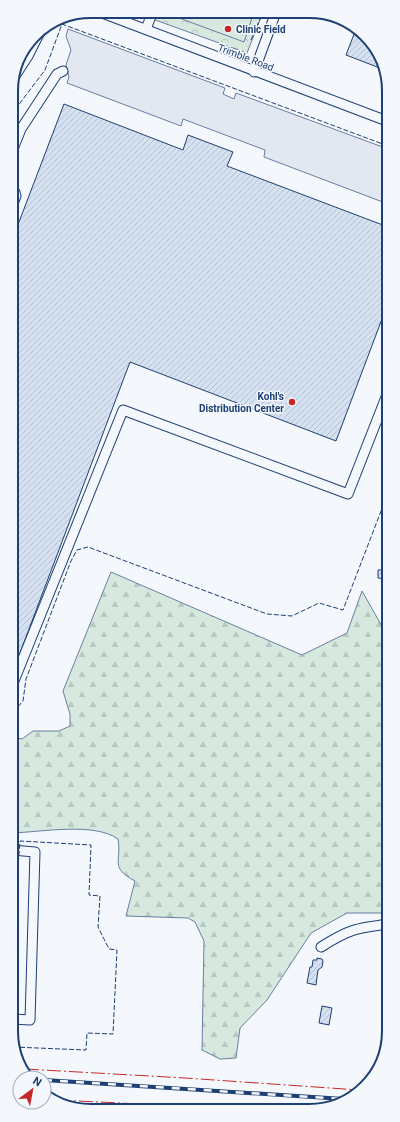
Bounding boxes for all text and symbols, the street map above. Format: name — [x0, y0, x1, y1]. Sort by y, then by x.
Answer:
marker: Clinic Field — [223, 24, 233, 34]
place label: Clinic Field — [236, 24, 286, 35]
street label: Trimble Road — [216, 42, 275, 73]
place label: Kohl's Distribution Center — [199, 391, 284, 414]
marker: Kohl's Distribution Center — [287, 397, 297, 407]
north arrow — [12, 1070, 52, 1110]
text: N — [30, 1074, 44, 1090]

